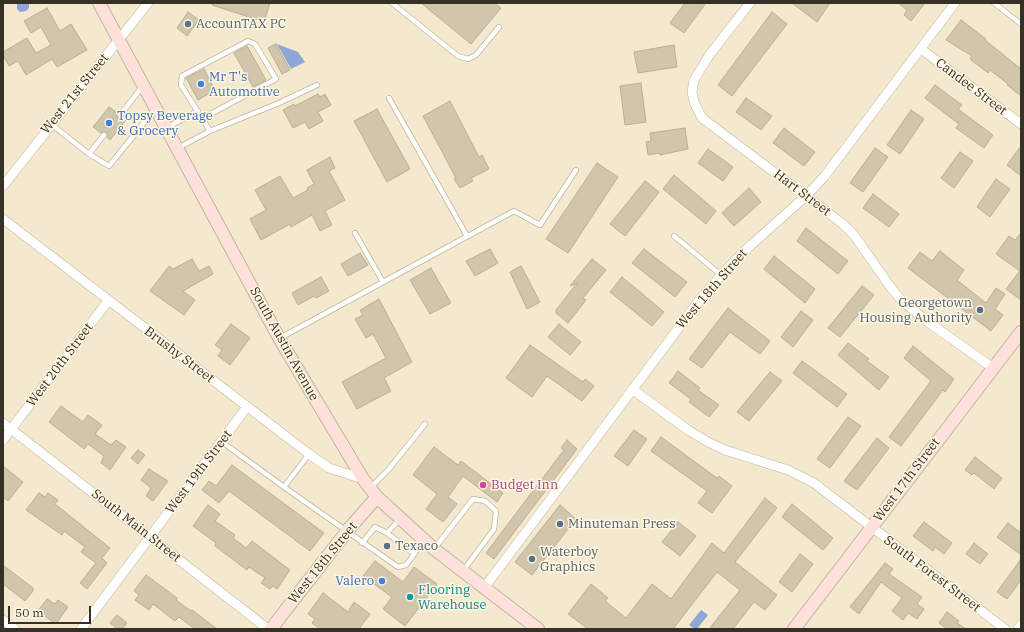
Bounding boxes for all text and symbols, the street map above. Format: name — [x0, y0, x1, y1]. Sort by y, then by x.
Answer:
place label: AccounTAX PC — [196, 16, 286, 32]
marker: AccounTAX PC — [183, 19, 193, 29]
street label: West 21st Street — [38, 51, 112, 137]
street label: Candee Street — [932, 55, 1010, 119]
place label: Mr T's Automotive — [209, 69, 280, 100]
marker: Mr T's Automotive — [196, 79, 206, 89]
place label: Topsy Beverage & Grocery — [117, 108, 213, 139]
marker: Topsy Beverage & Grocery — [104, 118, 114, 128]
street label: Hart Street — [770, 167, 834, 219]
street label: West 18th Street — [673, 246, 751, 332]
street label: South Austin Avenue — [246, 285, 322, 403]
place label: Georgetown Housing Authority — [859, 295, 972, 326]
marker: Georgetown Housing Authority — [975, 305, 985, 315]
street label: West 20th Street — [23, 320, 97, 410]
street label: Brushy Street — [141, 324, 217, 386]
street label: West 19th Street — [162, 427, 236, 517]
street label: West 17th Street — [870, 435, 944, 525]
place label: Budget Inn — [491, 477, 558, 493]
marker: Budget Inn — [478, 480, 488, 490]
street label: South Main Street — [88, 486, 184, 566]
place label: Minuteman Press — [568, 516, 675, 532]
street label: West 18th Street — [285, 519, 361, 607]
marker: Minuteman Press — [555, 519, 565, 529]
street label: South Forest Street — [881, 533, 983, 615]
place label: Texaco — [395, 538, 438, 554]
marker: Texaco — [382, 541, 392, 551]
place label: Waterboy Graphics — [540, 544, 598, 575]
marker: Waterboy Graphics — [527, 554, 537, 564]
place label: Valero — [335, 573, 374, 589]
marker: Valero — [377, 576, 387, 586]
place label: Flooring Warehouse — [418, 582, 486, 613]
marker: Flooring Warehouse — [405, 592, 415, 602]
scale bar — [10, 598, 93, 624]
text: 50 m — [15, 605, 44, 620]

